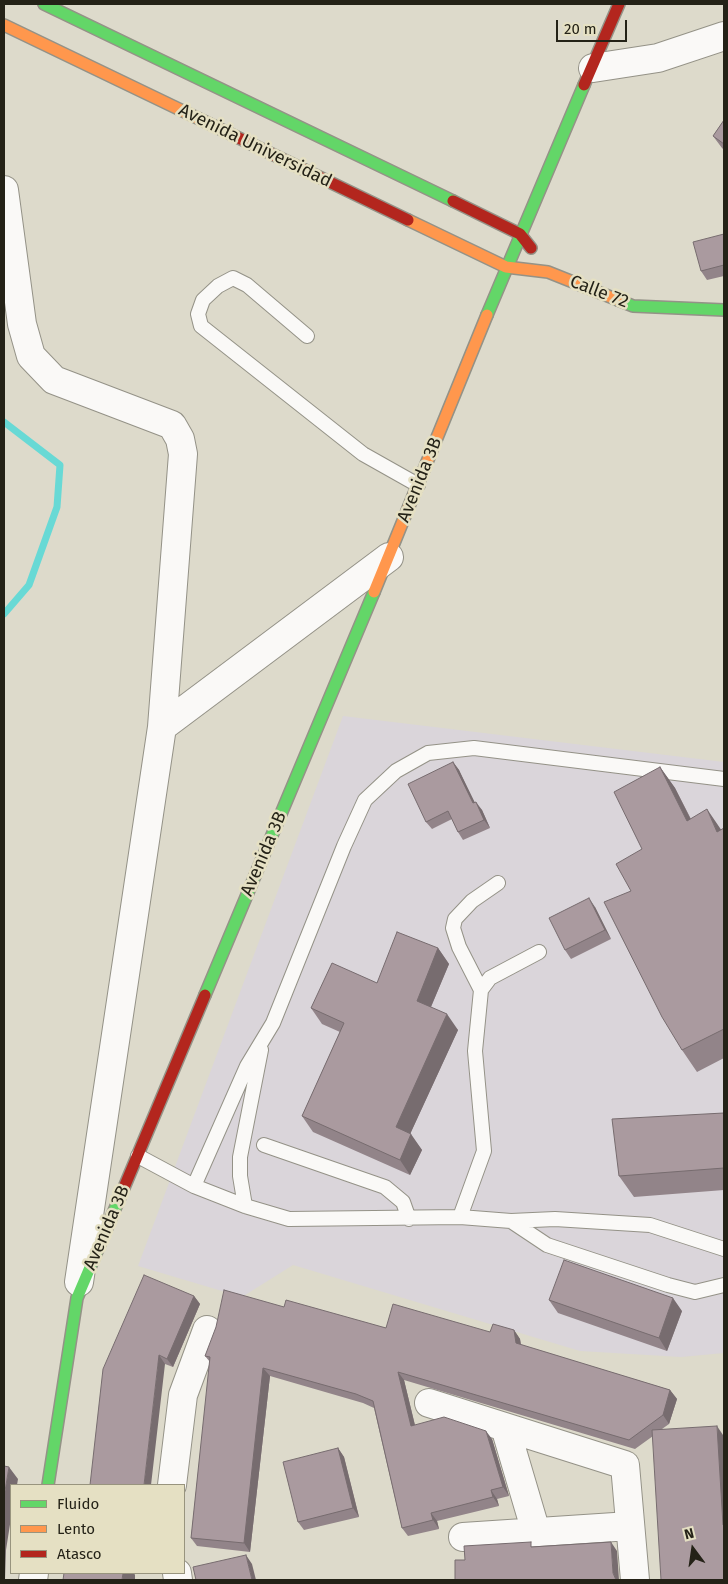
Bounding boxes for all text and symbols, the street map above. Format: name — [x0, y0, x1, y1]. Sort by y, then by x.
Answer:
scale bar — [558, 10, 629, 42]
text: 20 m — [564, 20, 597, 38]
street label: Avenida Universidad — [175, 100, 335, 192]
street label: Calle 72 — [567, 271, 631, 313]
street label: Avenida 3B — [393, 434, 447, 526]
street label: Avenida 3B — [237, 808, 291, 900]
street label: Avenida 3B — [80, 1182, 134, 1274]
legend — [10, 1484, 185, 1574]
text: Fluido — [57, 1495, 99, 1513]
text: Lento — [57, 1520, 95, 1538]
north arrow — [668, 1524, 718, 1574]
text: N — [683, 1525, 696, 1543]
text: Atasco — [57, 1545, 102, 1563]

